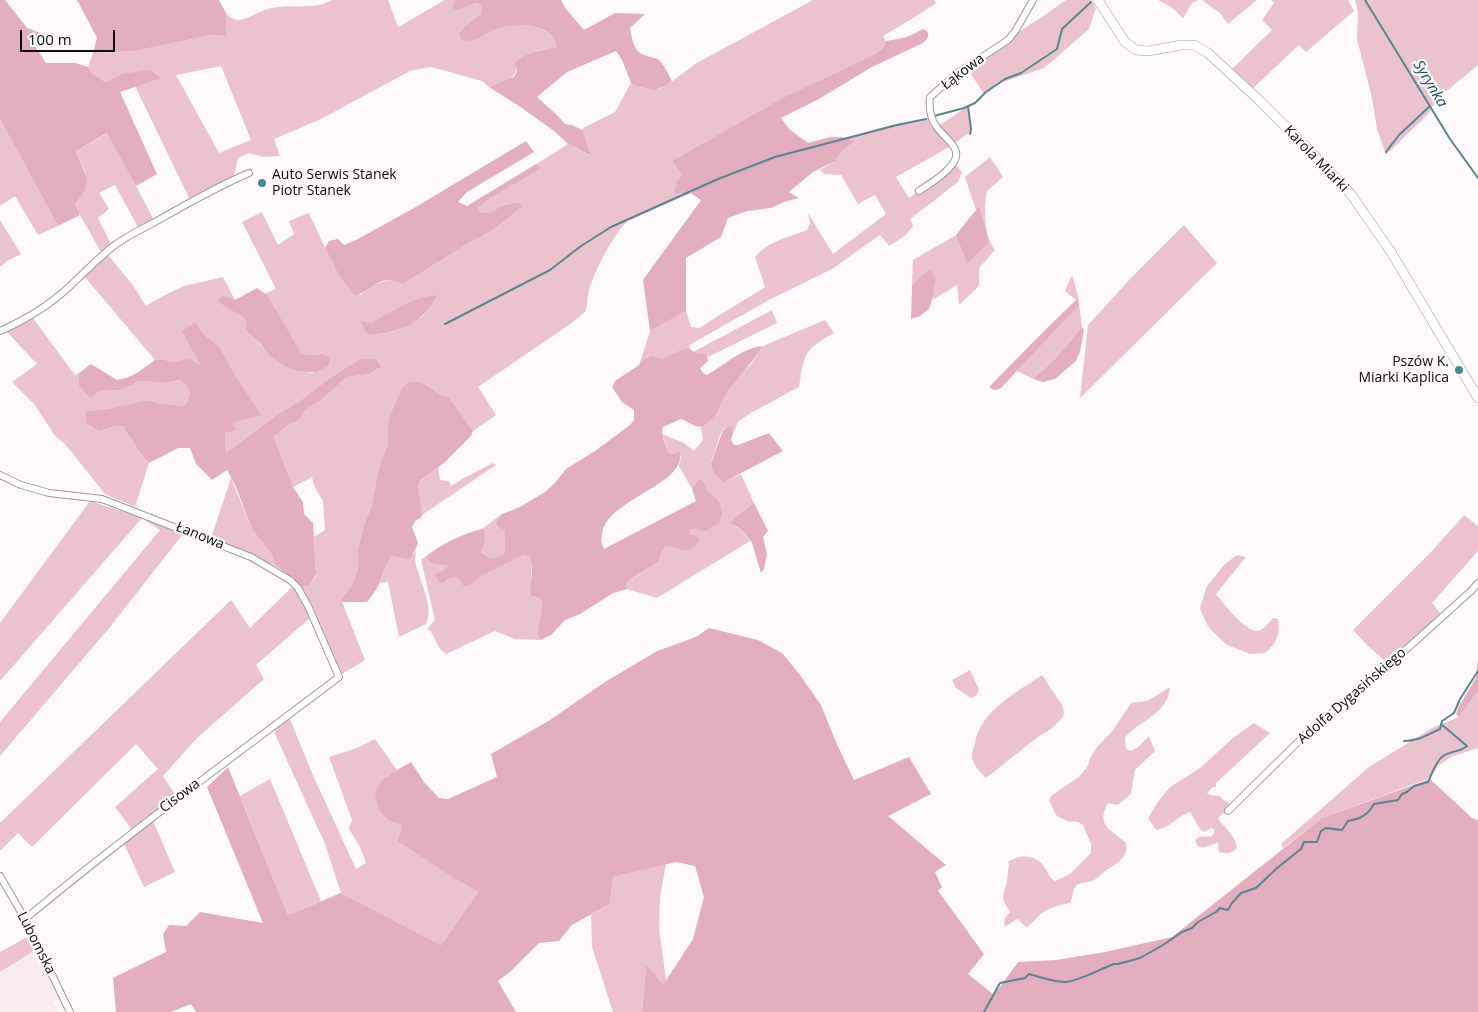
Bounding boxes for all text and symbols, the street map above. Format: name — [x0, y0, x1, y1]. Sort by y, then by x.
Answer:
scale bar — [22, 20, 118, 52]
text: 100 m — [28, 29, 72, 49]
street label: Łąkowa — [938, 50, 988, 94]
water label: Syrynka — [1409, 57, 1451, 111]
street label: Karola Miarki — [1280, 122, 1352, 196]
place label: Auto Serwis Stanek Piotr Stanek — [272, 167, 397, 200]
marker: Auto Serwis Stanek Piotr Stanek — [256, 177, 268, 189]
place label: Pszów K. Miarki Kaplica — [1358, 354, 1449, 387]
marker: Pszów K. Miarki Kaplica — [1453, 364, 1465, 376]
street label: Łanowa — [173, 519, 227, 553]
street label: Adolfa Dygasińskiego — [1294, 644, 1410, 748]
street label: Cisowa — [157, 775, 203, 817]
street label: Lubomska — [13, 909, 59, 977]

